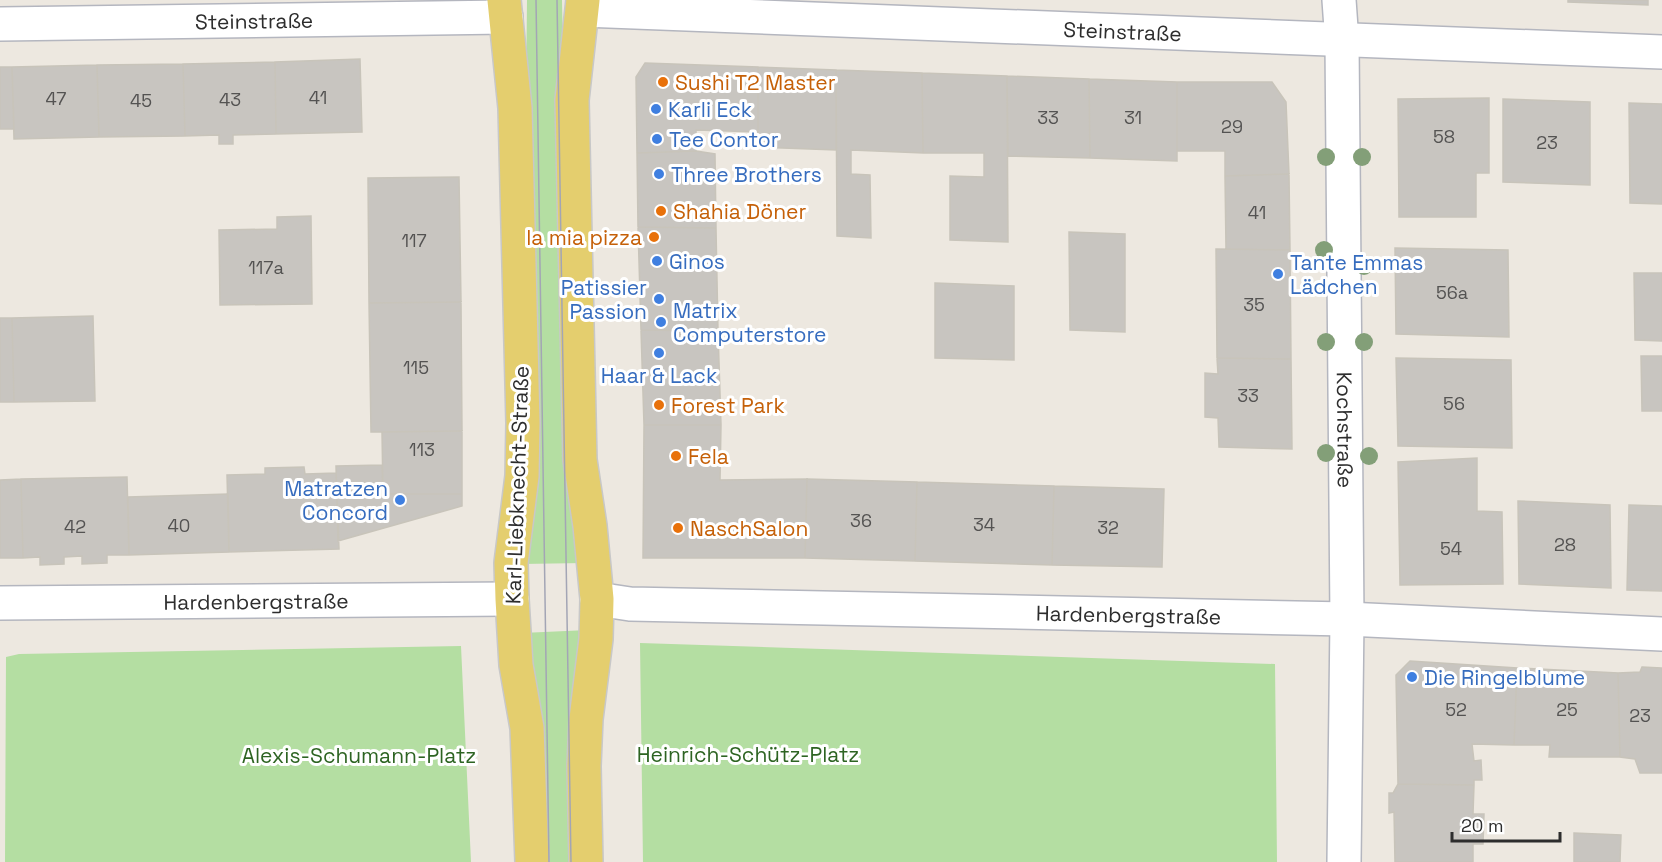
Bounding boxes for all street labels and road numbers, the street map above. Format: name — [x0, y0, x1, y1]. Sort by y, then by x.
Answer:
street label: Steinstraße — [195, 6, 313, 35]
street label: Steinstraße — [1063, 15, 1182, 47]
street label: Karl-Liebknecht-Straße — [499, 365, 535, 605]
street label: Kochstraße — [1331, 371, 1359, 488]
street label: Hardenbergstraße — [163, 587, 349, 615]
street label: Hardenbergstraße — [1036, 599, 1221, 630]

